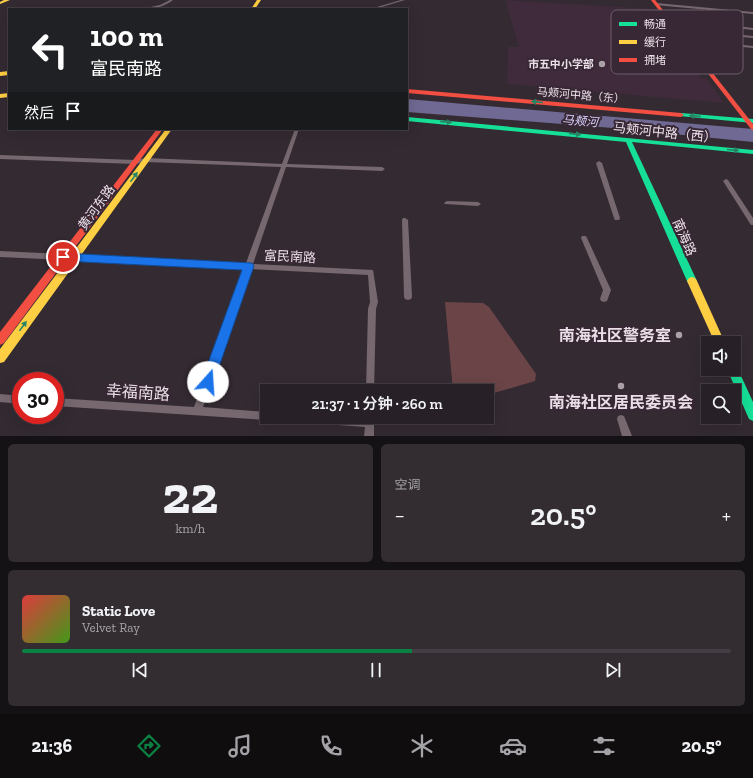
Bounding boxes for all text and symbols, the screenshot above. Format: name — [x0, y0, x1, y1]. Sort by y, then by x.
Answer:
legend — [611, 10, 743, 74]
text: 畅通 — [644, 18, 666, 31]
text: 100 m — [90, 20, 163, 53]
icon: left — [24, 24, 76, 76]
text: 缓行 — [644, 36, 666, 49]
text: 拥堵 — [644, 54, 666, 67]
text: 富民南路 — [90, 58, 162, 80]
place label: 市五中小学部 — [528, 58, 594, 71]
marker: 市五中小学部 — [597, 59, 607, 69]
street label: 马颊河中路（东） — [537, 85, 625, 106]
one-way arrow — [531, 99, 543, 106]
icon: arrive — [62, 100, 84, 122]
text: 然后 — [24, 104, 54, 122]
water label: 马颊河 — [561, 112, 601, 130]
one-way arrow — [688, 113, 701, 120]
one-way arrow — [440, 119, 452, 126]
street label: 马颊河中路（西） — [612, 120, 717, 145]
one-way arrow — [569, 131, 581, 138]
one-way arrow — [726, 147, 739, 154]
one-way arrow — [129, 171, 138, 182]
street label: 黄河东路 — [75, 182, 118, 233]
street label: 南海路 — [670, 216, 699, 258]
pin — [46, 240, 80, 274]
icon: arrive — [52, 246, 74, 268]
street label: 富民南路 — [264, 248, 316, 265]
one-way arrow — [19, 321, 27, 332]
place label: 南海社区警务室 — [559, 326, 671, 345]
marker: 南海社区警务室 — [674, 330, 684, 340]
map controls — [701, 336, 741, 424]
button: sound — [701, 336, 741, 376]
position arrow — [187, 361, 229, 403]
speed limit sign: 30 — [12, 372, 64, 424]
street label: 幸福南路 — [105, 381, 171, 404]
marker: 南海社区居民委员会 — [616, 381, 626, 391]
button: search — [701, 384, 741, 424]
place label: 南海社区居民委员会 — [549, 393, 693, 412]
text: 21:37 · 1 分钟 · 260 m — [311, 395, 443, 413]
text: 22 — [162, 464, 218, 526]
text: 空调 — [395, 477, 421, 492]
text: 20.5° — [530, 497, 597, 533]
text: − — [395, 502, 405, 529]
text: + — [722, 502, 731, 529]
text: km/h — [175, 521, 205, 536]
text: Static Love — [82, 602, 155, 620]
text: Velvet Ray — [82, 620, 140, 635]
icon: previous — [129, 659, 151, 681]
icon: pause — [365, 659, 387, 681]
icon: next — [602, 659, 624, 681]
icon: directions — [135, 732, 163, 760]
icon: music — [226, 732, 254, 760]
icon: phone — [317, 732, 345, 760]
icon: climate — [408, 732, 436, 760]
icon: car — [499, 732, 527, 760]
icon: filters — [590, 732, 618, 760]
text: 21:36 — [32, 735, 72, 757]
text: 20.5° — [681, 735, 721, 757]

